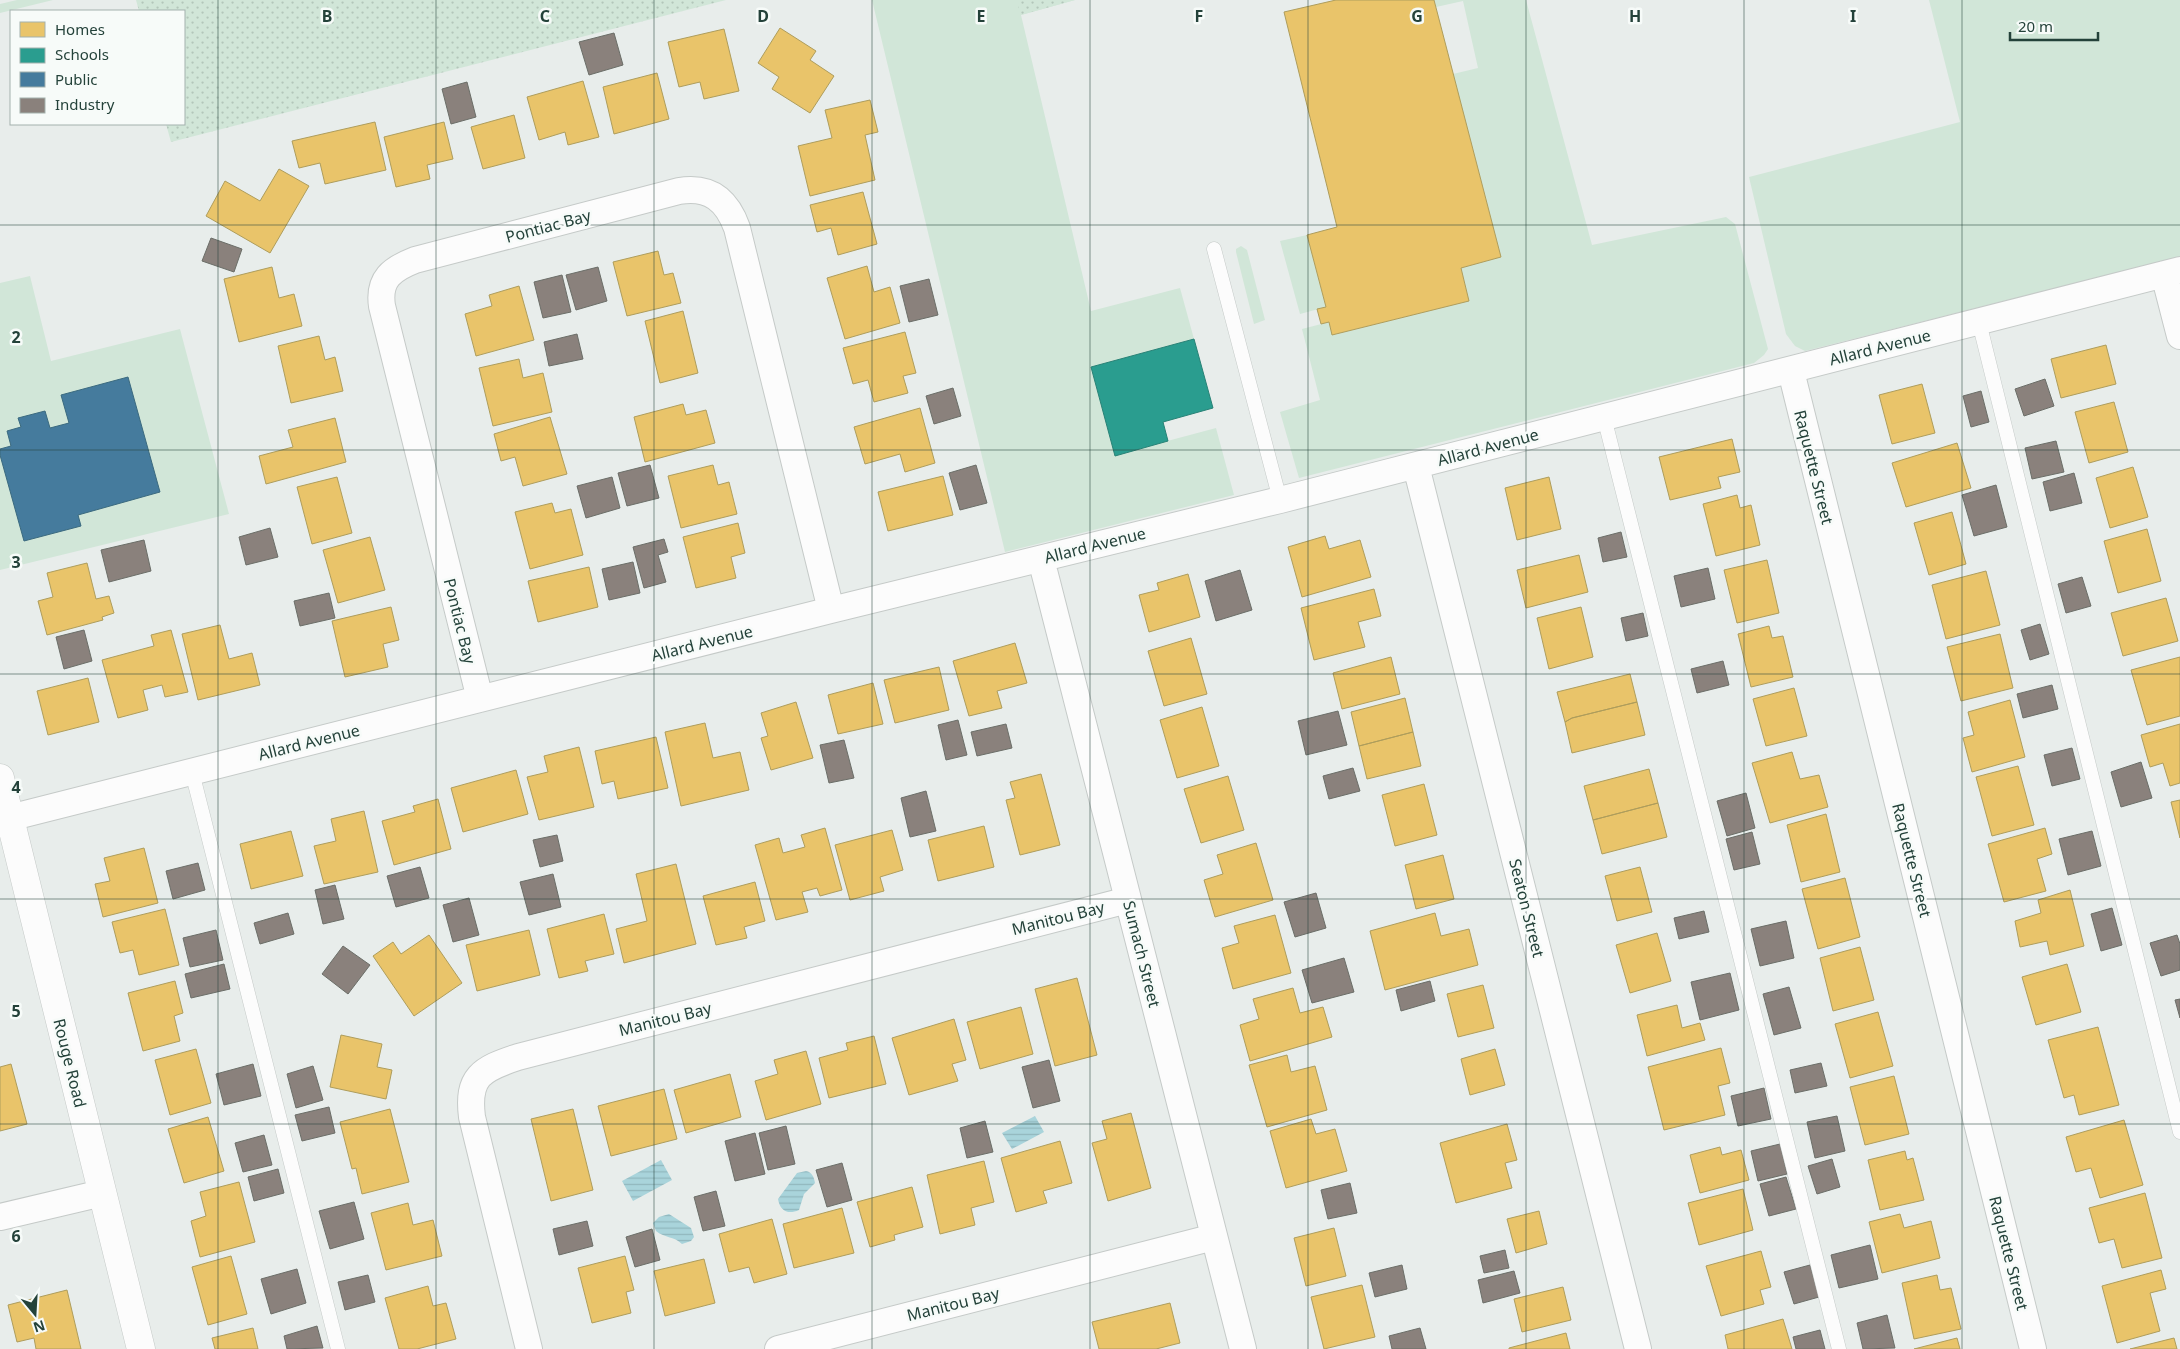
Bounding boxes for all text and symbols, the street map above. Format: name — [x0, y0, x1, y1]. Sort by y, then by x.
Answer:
text: B — [322, 5, 332, 27]
text: C — [540, 5, 550, 27]
text: D — [757, 5, 769, 27]
text: E — [977, 5, 986, 27]
text: F — [1195, 5, 1203, 27]
text: G — [1411, 5, 1423, 27]
text: H — [1629, 5, 1641, 27]
text: I — [1850, 5, 1856, 27]
legend — [10, 10, 185, 125]
scale bar — [2010, 10, 2098, 42]
text: 20 m — [2018, 16, 2053, 36]
text: Homes — [55, 19, 105, 39]
text: Schools — [55, 44, 109, 64]
text: Public — [55, 69, 98, 89]
text: Industry — [55, 94, 115, 114]
street label: Pontiac Bay — [503, 204, 594, 248]
street label: Allard Avenue — [1827, 324, 1933, 370]
text: 2 — [11, 326, 21, 348]
street label: Raquette Street — [1789, 408, 1839, 527]
street label: Allard Avenue — [1435, 423, 1541, 471]
street label: Allard Avenue — [1042, 522, 1148, 568]
text: 3 — [11, 551, 21, 573]
street label: Pontiac Bay — [439, 576, 481, 667]
street label: Allard Avenue — [649, 620, 755, 666]
street label: Allard Avenue — [256, 719, 362, 765]
text: 4 — [11, 776, 21, 798]
street label: Raquette Street — [1887, 801, 1937, 920]
street label: Seaton Street — [1504, 856, 1550, 960]
street label: Manitou Bay — [1009, 896, 1107, 940]
street label: Sumach Street — [1118, 898, 1166, 1010]
street label: Manitou Bay — [616, 997, 714, 1041]
text: 5 — [11, 1000, 21, 1022]
street label: Rouge Road — [48, 1016, 92, 1110]
street label: Raquette Street — [1984, 1194, 2034, 1313]
text: 6 — [11, 1225, 21, 1247]
street label: Manitou Bay — [904, 1282, 1002, 1326]
north arrow — [10, 1289, 60, 1339]
text: N — [31, 1316, 48, 1338]

